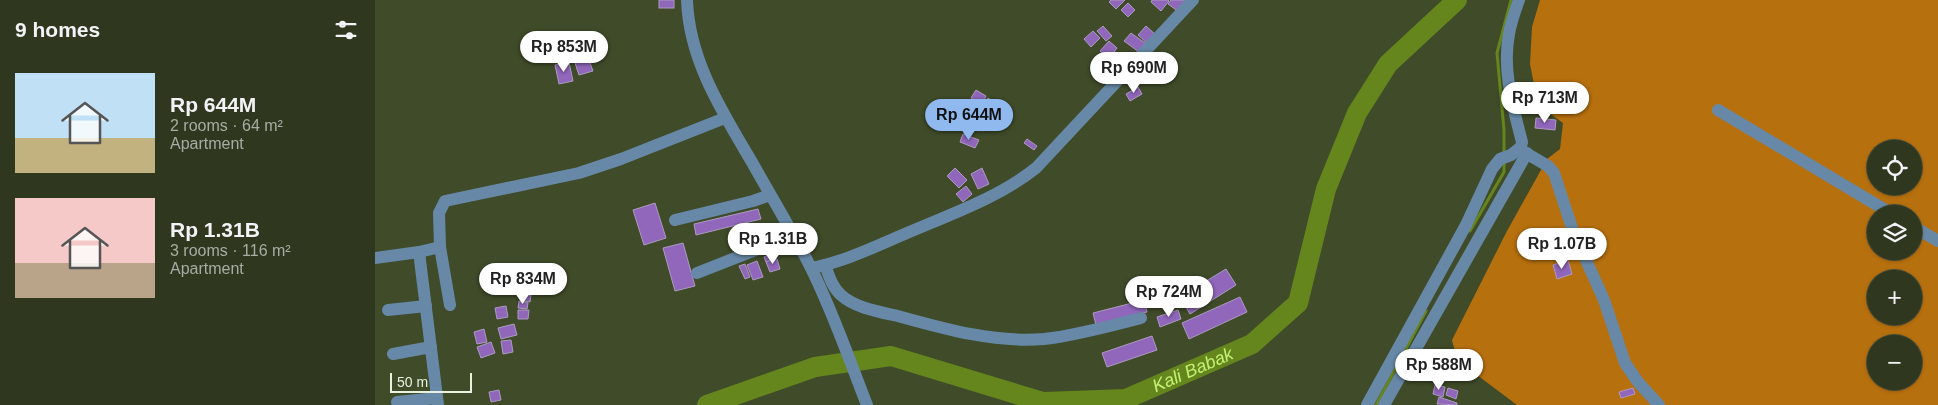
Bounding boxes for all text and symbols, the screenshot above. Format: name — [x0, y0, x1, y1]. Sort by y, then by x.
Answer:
icon: filters — [332, 16, 360, 44]
text: 9 homes — [15, 18, 100, 41]
pin: Rp 853M — [518, 30, 610, 73]
text: Rp 853M — [531, 38, 597, 55]
pin: Rp 690M — [1088, 52, 1180, 94]
text: Rp 690M — [1101, 59, 1167, 76]
pin: Rp 713M — [1499, 82, 1591, 124]
text: Rp 713M — [1512, 89, 1578, 106]
icon: home — [55, 93, 115, 153]
text: Rp 644M — [170, 93, 256, 116]
pin: Rp 644M — [923, 98, 1015, 141]
text: Rp 644M — [936, 106, 1002, 123]
text: 2 rooms · 64 m² — [170, 117, 283, 134]
text: Apartment — [170, 135, 244, 152]
map controls — [1867, 140, 1922, 390]
button: locate — [1867, 140, 1922, 195]
button: layers — [1867, 205, 1922, 260]
icon: home — [55, 218, 115, 278]
text: Rp 1.31B — [170, 218, 260, 241]
pin: Rp 1.31B — [721, 222, 825, 265]
pin: Rp 1.07B — [1510, 228, 1614, 270]
text: Rp 1.31B — [739, 230, 807, 247]
text: Rp 1.07B — [1528, 235, 1596, 252]
text: 3 rooms · 116 m² — [170, 242, 291, 259]
text: Apartment — [170, 260, 244, 277]
pin: Rp 834M — [477, 262, 569, 305]
text: Rp 834M — [490, 270, 556, 287]
button: + — [1867, 270, 1922, 325]
pin: Rp 724M — [1123, 276, 1215, 318]
text: Rp 724M — [1136, 283, 1202, 300]
button: − — [1867, 335, 1922, 390]
water label: Kali Babak — [1149, 343, 1237, 396]
pin: Rp 588M — [1393, 348, 1485, 391]
text: Rp 588M — [1406, 356, 1472, 373]
scale bar — [390, 370, 473, 393]
text: 50 m — [397, 374, 428, 390]

